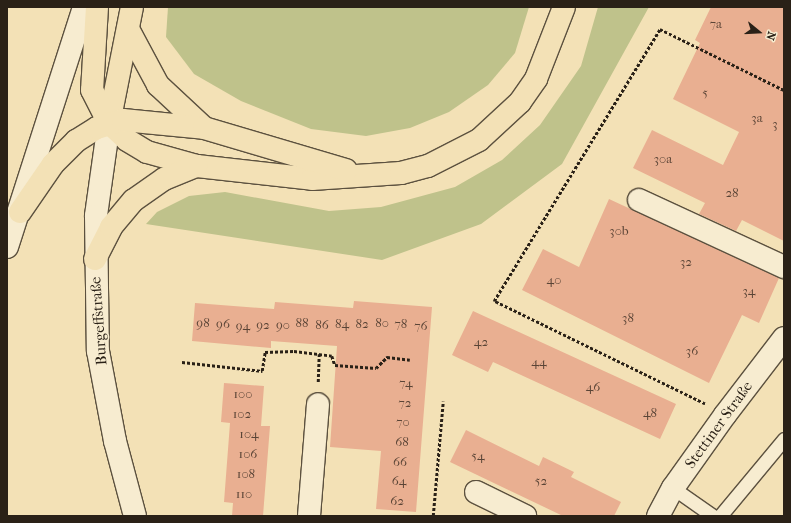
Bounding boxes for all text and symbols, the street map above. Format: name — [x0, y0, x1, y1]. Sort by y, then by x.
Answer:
north arrow — [739, 12, 779, 52]
house number: 7a — [710, 16, 722, 32]
text: N — [763, 30, 778, 42]
house number: 5 — [702, 85, 708, 101]
house number: 3a — [751, 110, 763, 126]
house number: 3 — [772, 116, 778, 132]
house number: 30a — [654, 151, 672, 167]
house number: 28 — [725, 185, 739, 201]
house number: 30b — [609, 223, 629, 239]
house number: 32 — [680, 254, 692, 270]
house number: 40 — [547, 272, 561, 288]
street label: Burgeffstraße — [87, 276, 111, 366]
house number: 34 — [742, 283, 756, 299]
house number: 38 — [622, 310, 634, 326]
house number: 98 — [196, 315, 210, 331]
house number: 88 — [295, 315, 309, 331]
house number: 80 — [375, 315, 389, 331]
house number: 96 — [216, 316, 230, 332]
house number: 84 — [335, 316, 349, 332]
house number: 82 — [355, 316, 369, 332]
house number: 78 — [395, 316, 407, 332]
house number: 92 — [256, 317, 270, 333]
house number: 90 — [276, 317, 290, 333]
house number: 86 — [315, 317, 329, 333]
house number: 94 — [236, 318, 250, 334]
house number: 76 — [414, 318, 428, 334]
house number: 42 — [474, 334, 488, 350]
house number: 36 — [686, 343, 698, 359]
house number: 44 — [531, 354, 547, 370]
house number: 74 — [399, 375, 413, 391]
street label: Stettiner Straße — [681, 378, 757, 472]
house number: 46 — [586, 379, 600, 395]
house number: 100 — [234, 386, 252, 402]
house number: 72 — [399, 395, 411, 411]
house number: 48 — [643, 405, 657, 421]
house number: 102 — [233, 406, 251, 422]
house number: 70 — [396, 414, 410, 430]
house number: 104 — [239, 426, 259, 442]
house number: 68 — [395, 434, 409, 450]
house number: 106 — [239, 446, 257, 462]
house number: 54 — [471, 448, 485, 464]
house number: 66 — [393, 454, 407, 470]
house number: 108 — [237, 466, 255, 482]
house number: 64 — [392, 473, 406, 489]
house number: 52 — [535, 473, 547, 489]
house number: 110 — [236, 486, 252, 502]
house number: 62 — [390, 493, 404, 509]

